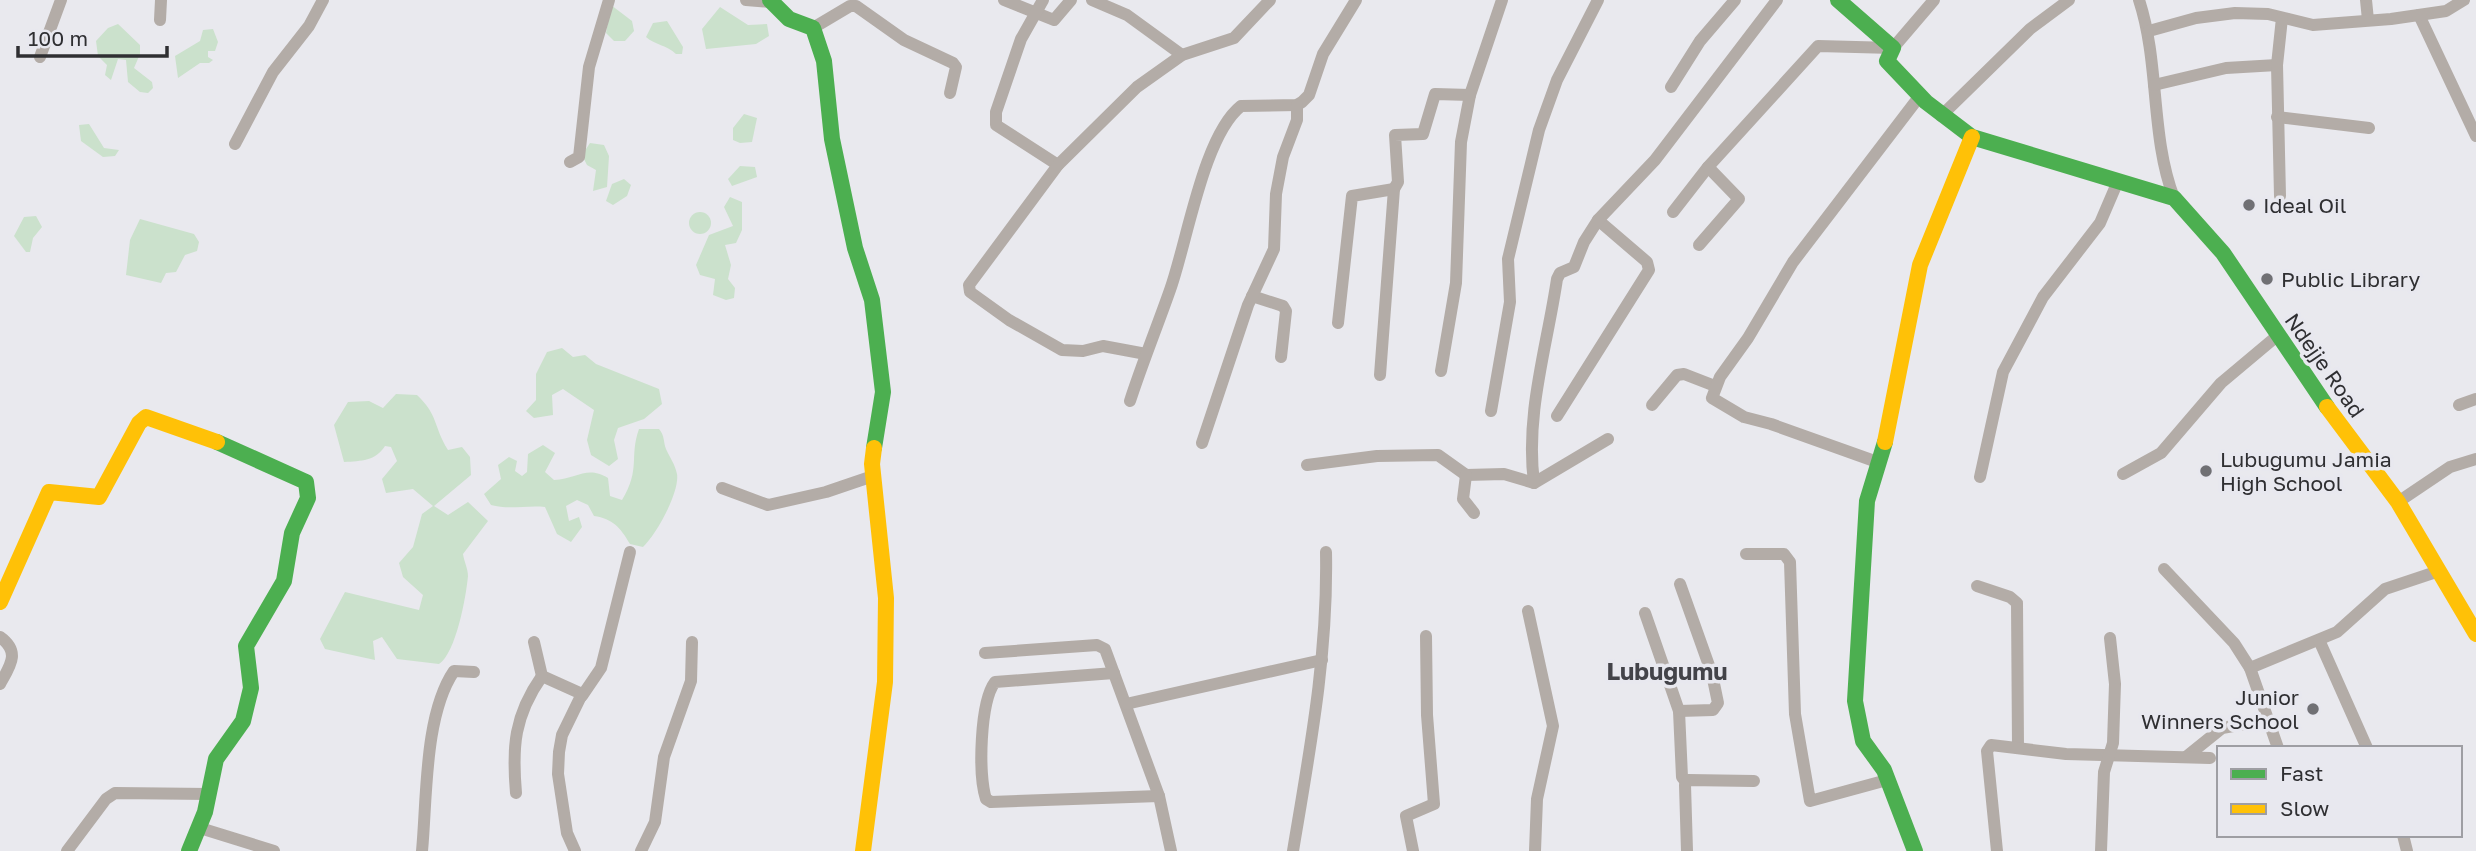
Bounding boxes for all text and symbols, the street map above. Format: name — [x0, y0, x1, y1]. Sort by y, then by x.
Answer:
scale bar — [18, 14, 166, 58]
text: 100 m — [28, 25, 88, 51]
place label: Ideal Oil — [2263, 192, 2346, 218]
marker: Ideal Oil — [2241, 197, 2257, 213]
place label: Public Library — [2281, 266, 2421, 292]
marker: Public Library — [2259, 271, 2275, 287]
street label: Ndejje Road — [2280, 308, 2370, 422]
place label: Lubugumu Jamia High School — [2220, 446, 2392, 496]
marker: Lubugumu Jamia High School — [2198, 463, 2214, 479]
district label: Lubugumu — [1606, 656, 1728, 685]
place label: Junior Winners School — [2141, 684, 2299, 734]
marker: Junior Winners School — [2305, 701, 2321, 717]
legend — [2217, 746, 2462, 837]
text: Fast — [2280, 760, 2323, 786]
text: Slow — [2280, 795, 2329, 821]

